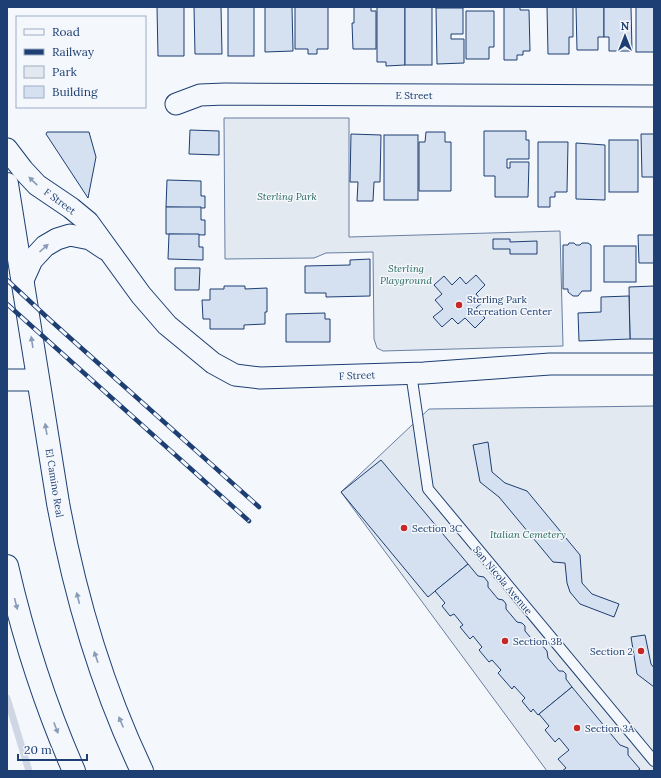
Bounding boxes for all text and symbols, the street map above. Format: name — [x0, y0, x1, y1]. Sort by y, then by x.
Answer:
legend — [16, 16, 146, 108]
north arrow — [605, 16, 645, 56]
text: N — [621, 19, 630, 33]
text: Road — [52, 24, 80, 39]
text: Railway — [52, 44, 95, 59]
text: Park — [52, 64, 78, 79]
text: Building — [52, 84, 98, 99]
street label: E Street — [395, 89, 433, 102]
one-way arrow — [28, 176, 38, 185]
street label: F Street — [41, 185, 78, 217]
park label: Sterling Park — [257, 190, 317, 203]
one-way arrow — [39, 244, 49, 253]
park label: Sterling Playground — [380, 262, 432, 287]
place label: Sterling Park Recreation Center — [467, 293, 553, 318]
marker: Sterling Park Recreation Center — [454, 300, 464, 310]
one-way arrow — [29, 336, 35, 348]
street label: F Street — [339, 368, 376, 383]
one-way arrow — [43, 423, 49, 435]
street label: El Camino Real — [43, 448, 66, 519]
place label: Section 3C — [412, 522, 462, 535]
marker: Section 3C — [399, 523, 409, 533]
park label: Italian Cemetery — [490, 528, 566, 541]
street label: San Nicola Avenue — [470, 543, 535, 618]
one-way arrow — [75, 591, 81, 603]
one-way arrow — [13, 598, 19, 610]
place label: Section 3B — [513, 635, 562, 648]
marker: Section 3B — [500, 636, 510, 646]
place label: Section 2 — [590, 645, 633, 658]
marker: Section 2 — [636, 646, 646, 656]
one-way arrow — [93, 651, 99, 663]
one-way arrow — [117, 716, 123, 728]
one-way arrow — [54, 722, 60, 734]
place label: Section 3A — [585, 722, 635, 735]
marker: Section 3A — [572, 723, 582, 733]
scale bar — [18, 736, 87, 762]
text: 20 m — [24, 742, 52, 757]

